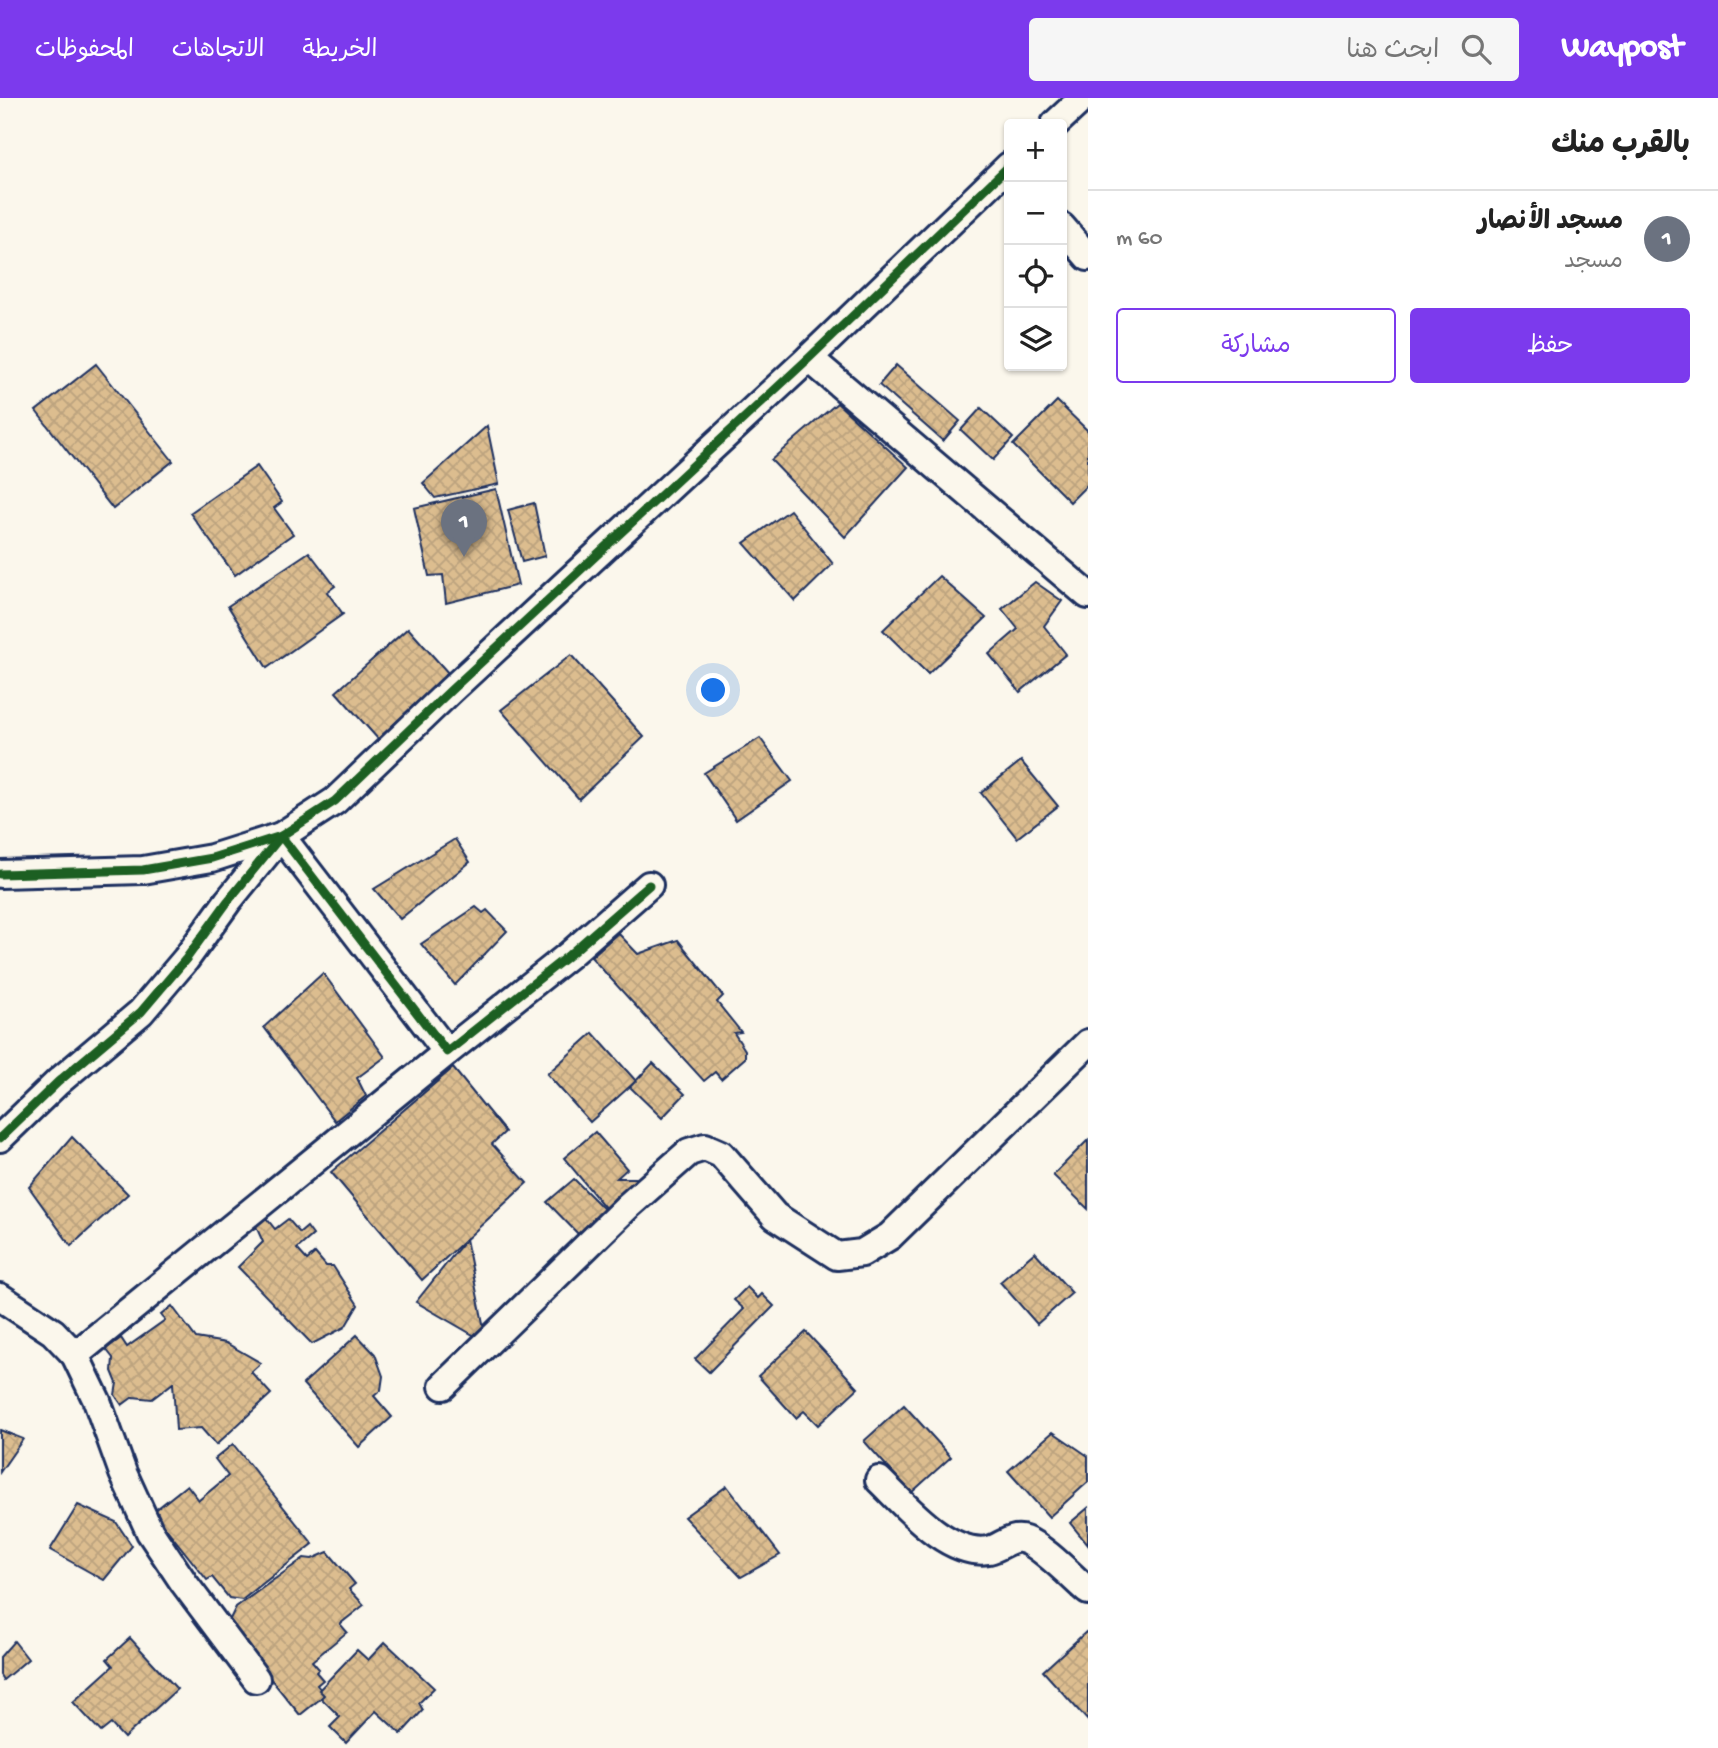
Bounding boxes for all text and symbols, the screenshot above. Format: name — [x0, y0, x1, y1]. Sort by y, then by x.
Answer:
search box — [1029, 18, 1519, 81]
icon: search — [1457, 30, 1495, 68]
text: Waypost — [1561, 30, 1683, 68]
text: المحفوظات — [35, 37, 134, 66]
text: الاتجاهات — [172, 37, 265, 66]
text: الخريطة — [303, 37, 377, 66]
text: ابحث هنا — [1346, 37, 1439, 68]
map controls — [1004, 119, 1067, 371]
button: + — [1004, 119, 1067, 182]
text: بالقرب منك — [1551, 129, 1690, 164]
button: − — [1004, 182, 1067, 245]
text: مسجد الأنصار — [1478, 208, 1623, 239]
text: 60 m — [1116, 226, 1163, 253]
text: 1 — [1662, 226, 1672, 253]
button: locate — [1004, 245, 1067, 308]
text: مسجد — [1564, 249, 1623, 276]
button: layers — [1004, 308, 1067, 371]
button: مشاركة — [1116, 308, 1396, 383]
button: حفظ — [1410, 308, 1690, 383]
pin: 1 — [441, 499, 487, 557]
your location — [696, 673, 730, 707]

